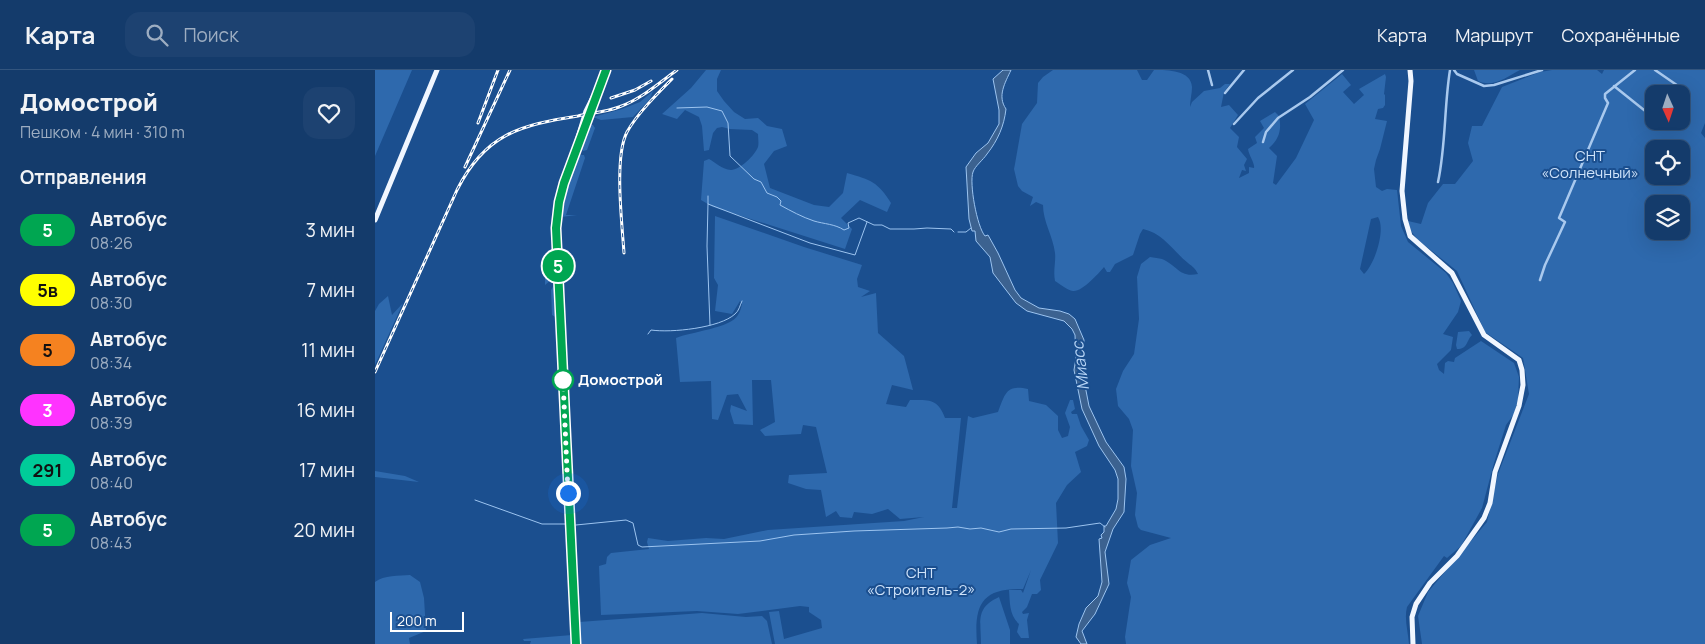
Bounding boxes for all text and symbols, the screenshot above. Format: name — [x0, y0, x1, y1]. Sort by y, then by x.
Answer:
search box — [125, 12, 475, 57]
text: Карта — [25, 18, 95, 51]
icon: search — [143, 21, 171, 49]
text: Поиск — [183, 22, 239, 48]
text: Карта — [1377, 23, 1427, 47]
text: Маршрут — [1455, 23, 1533, 47]
text: Сохранённые — [1561, 23, 1680, 47]
text: Домострой — [20, 85, 158, 118]
north arrow — [1645, 85, 1690, 130]
map controls — [1645, 85, 1690, 240]
button: heart — [303, 87, 355, 139]
text: Пешком · 4 мин · 310 m — [20, 121, 185, 143]
button: locate — [1645, 140, 1690, 185]
park label: СНТ «Солнечный» — [1541, 145, 1639, 183]
text: Отправления — [20, 164, 147, 190]
button: layers — [1645, 195, 1690, 240]
text: Автобус — [90, 206, 167, 232]
text: 3 мин — [306, 217, 355, 243]
text: 5 — [42, 218, 53, 242]
text: 08:26 — [90, 232, 133, 254]
line badge: 5 — [542, 250, 574, 282]
text: 5 — [553, 254, 563, 278]
text: Автобус — [90, 266, 167, 292]
text: 7 мин — [306, 277, 355, 303]
text: 5в — [37, 278, 58, 302]
text: 08:30 — [90, 292, 132, 314]
text: Автобус — [90, 326, 167, 352]
text: 11 мин — [301, 337, 355, 363]
text: 5 — [42, 338, 53, 362]
water label: Миасс — [1066, 339, 1094, 392]
text: 08:34 — [90, 352, 132, 374]
marker: Домострой — [552, 369, 574, 391]
place label: Домострой — [578, 369, 663, 390]
text: Автобус — [90, 386, 167, 412]
text: 16 мин — [297, 397, 355, 423]
text: 3 — [42, 398, 53, 422]
text: 08:39 — [90, 412, 133, 434]
text: Автобус — [90, 446, 167, 472]
text: 17 мин — [299, 457, 355, 483]
text: 291 — [33, 458, 62, 482]
text: 08:40 — [90, 472, 133, 494]
your location — [556, 481, 581, 506]
text: Автобус — [90, 506, 167, 532]
text: 20 мин — [294, 517, 355, 543]
text: 5 — [42, 518, 53, 542]
text: 08:43 — [90, 532, 132, 554]
park label: СНТ «Строитель-2» — [867, 562, 975, 600]
scale bar — [390, 609, 464, 632]
text: 200 m — [397, 611, 437, 630]

